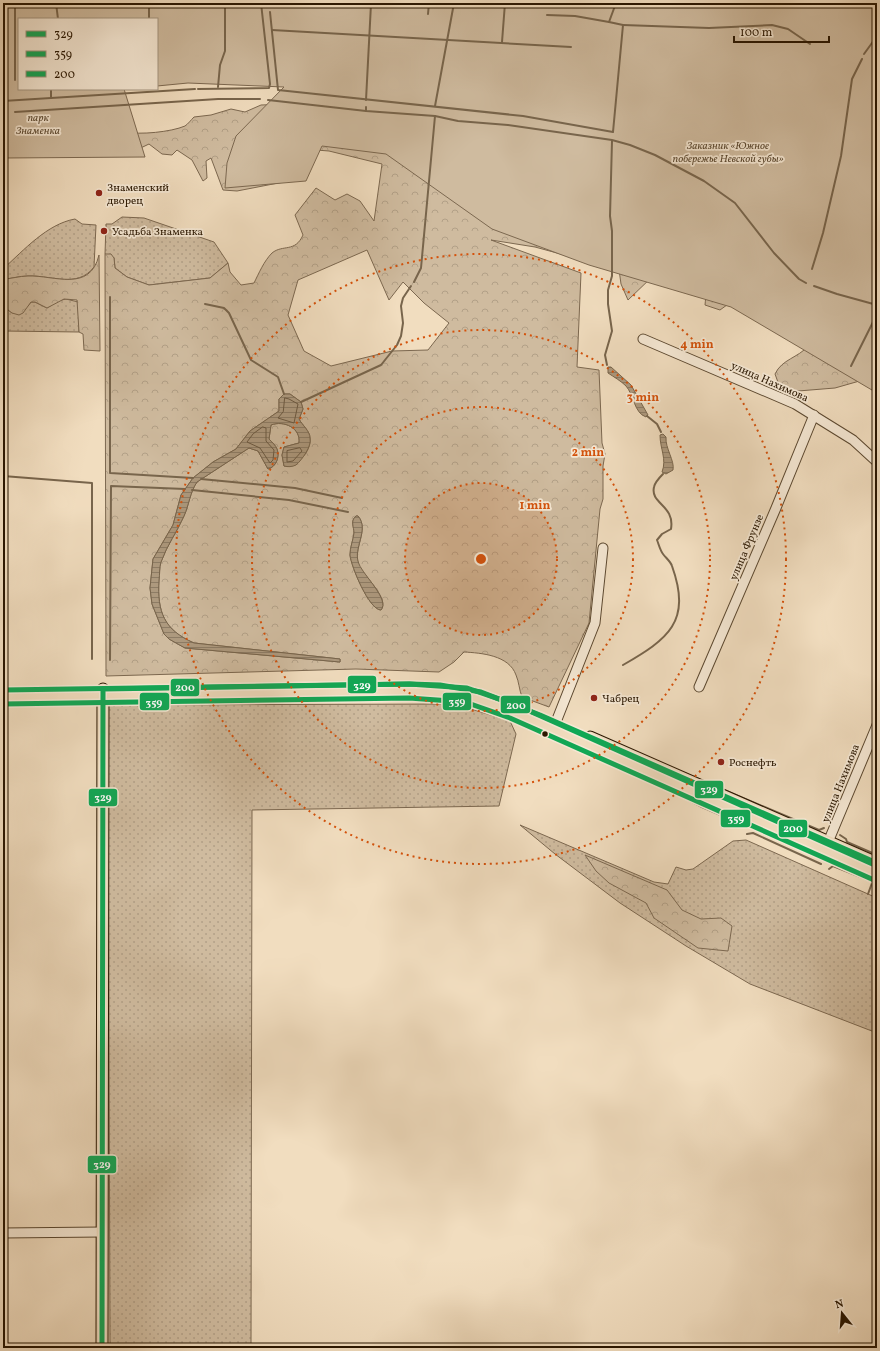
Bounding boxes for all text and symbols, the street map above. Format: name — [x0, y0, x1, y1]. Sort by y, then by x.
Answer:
legend — [18, 18, 158, 90]
scale bar — [734, 18, 829, 44]
text: 100 m — [740, 25, 773, 41]
text: 329 — [54, 27, 73, 43]
text: 359 — [54, 47, 72, 63]
text: 200 — [54, 67, 75, 83]
park label: парк Знаменка — [15, 111, 60, 139]
park label: Заказник «Южное побережье Невской губы» — [672, 139, 784, 167]
place label: Знаменский дворец — [107, 181, 169, 209]
marker: Знаменский дворец — [94, 188, 104, 198]
place label: Усадьба Знаменка — [112, 225, 204, 240]
marker: Усадьба Знаменка — [99, 226, 109, 236]
text: 4 min — [680, 337, 714, 353]
street label: улица Нахимова — [728, 359, 811, 406]
text: 3 min — [627, 390, 659, 406]
text: 2 min — [572, 445, 604, 461]
text: 1 min — [520, 498, 551, 514]
street label: улица Фрунзе — [727, 512, 768, 583]
centre of rings — [474, 552, 488, 566]
line badge: 329 — [347, 675, 377, 694]
line badge: 200 — [170, 678, 200, 697]
text: 329 — [353, 679, 371, 694]
text: 200 — [175, 681, 195, 696]
line badge: 359 — [139, 692, 170, 711]
line badge: 359 — [442, 692, 472, 711]
place label: Чабрец — [602, 692, 640, 707]
marker: Чабрец — [589, 693, 599, 703]
text: 359 — [449, 695, 465, 710]
line badge: 200 — [500, 695, 531, 714]
text: 359 — [146, 696, 162, 711]
text: 200 — [506, 699, 526, 714]
unlabelled marker — [540, 729, 550, 739]
street label: улица Нахимова — [819, 742, 864, 825]
place label: Роснефть — [729, 756, 777, 771]
marker: Роснефть — [716, 757, 726, 767]
line badge: 329 — [694, 780, 724, 799]
text: 329 — [700, 783, 718, 798]
line badge: 329 — [88, 788, 118, 807]
text: 329 — [94, 791, 112, 806]
line badge: 359 — [720, 809, 751, 828]
text: 359 — [728, 812, 744, 827]
line badge: 200 — [778, 819, 808, 838]
text: 200 — [783, 822, 803, 837]
line badge: 329 — [87, 1155, 117, 1174]
text: 329 — [93, 1158, 111, 1173]
north arrow — [822, 1293, 862, 1333]
text: N — [833, 1297, 846, 1313]

